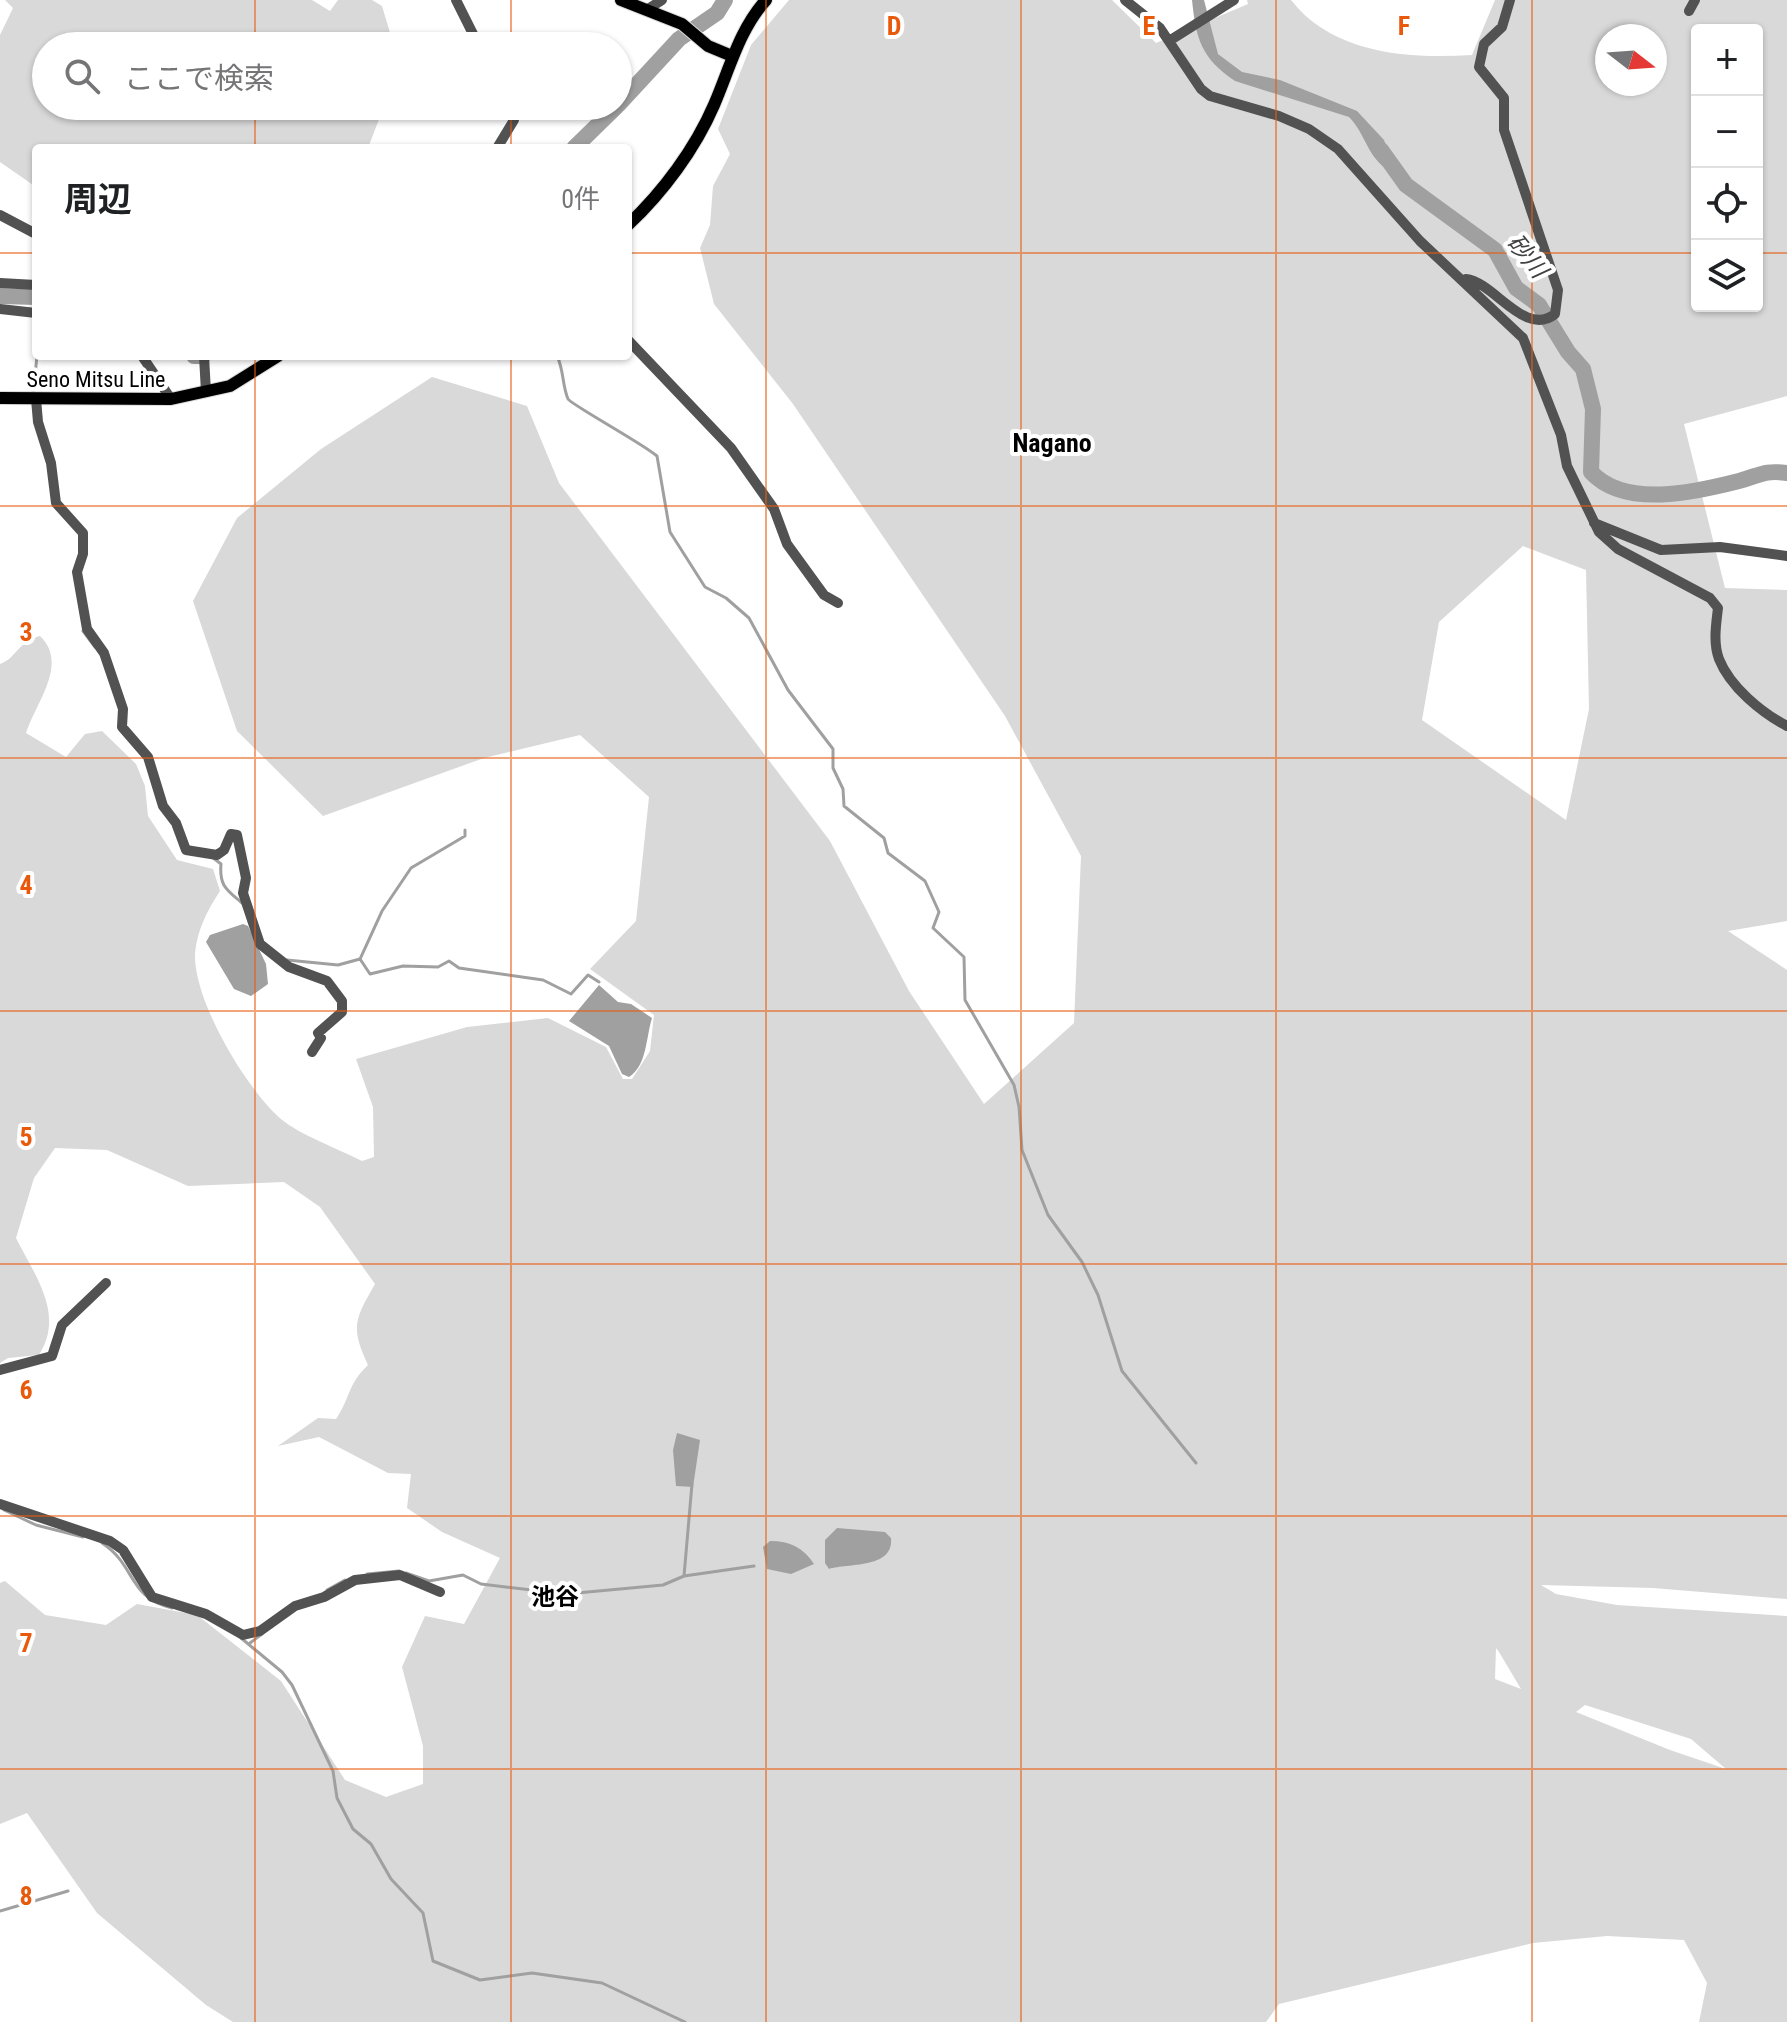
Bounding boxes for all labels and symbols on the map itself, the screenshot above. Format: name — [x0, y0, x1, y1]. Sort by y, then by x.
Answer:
text: D — [887, 11, 901, 41]
text: E — [1143, 11, 1156, 41]
text: F — [1398, 11, 1410, 41]
north arrow — [1595, 24, 1667, 96]
water label: 砂川 — [1501, 229, 1555, 286]
street label: Seno Mitsu Line — [27, 367, 165, 392]
district label: Nagano — [1012, 428, 1092, 458]
text: 3 — [19, 617, 33, 647]
text: 4 — [19, 870, 33, 900]
text: 5 — [19, 1122, 33, 1152]
text: 6 — [19, 1375, 33, 1405]
district label: 池谷 — [531, 1583, 579, 1611]
text: 7 — [19, 1628, 33, 1658]
text: 8 — [19, 1881, 33, 1911]

